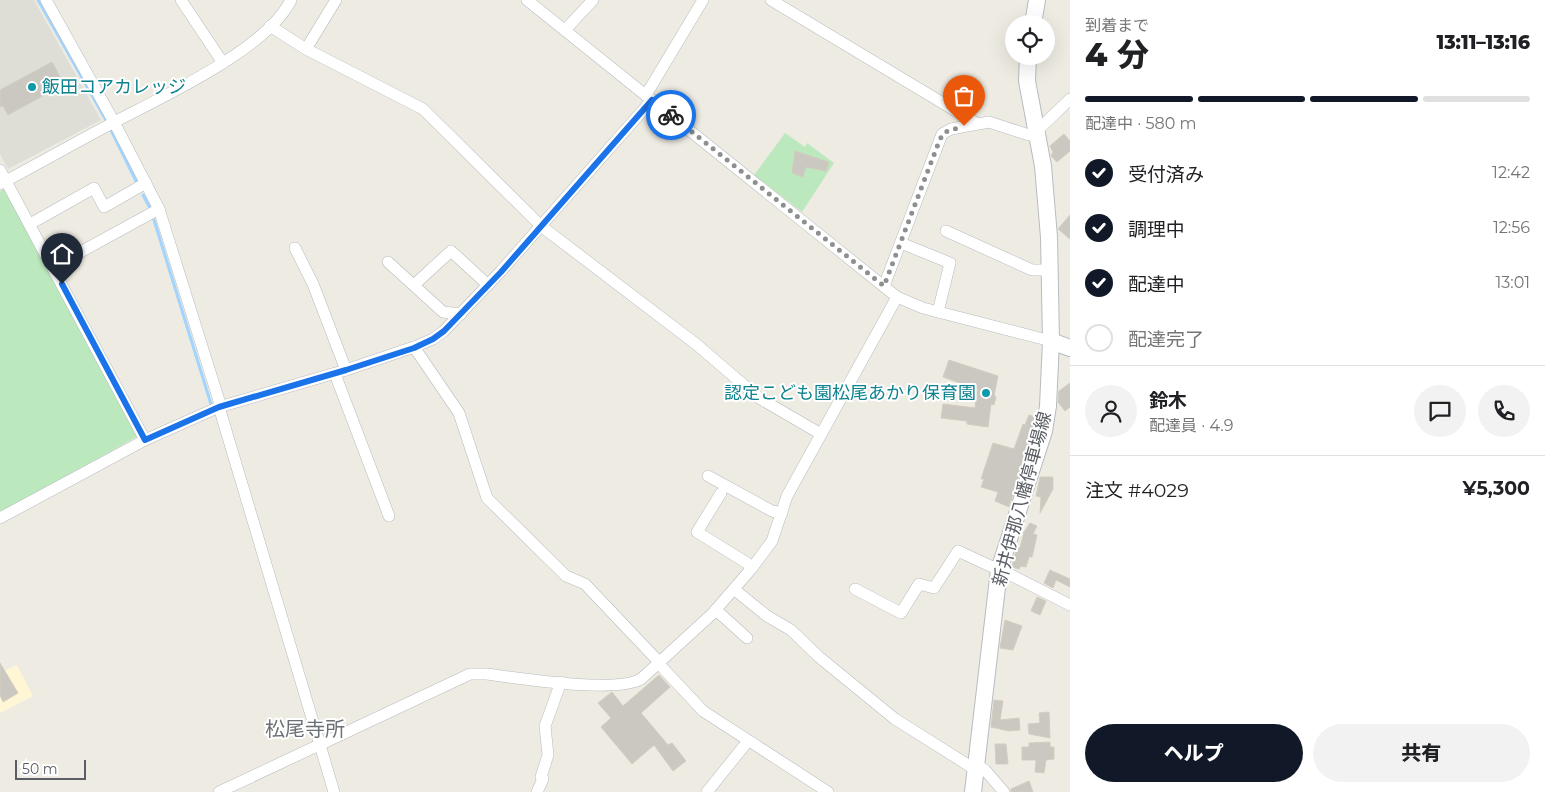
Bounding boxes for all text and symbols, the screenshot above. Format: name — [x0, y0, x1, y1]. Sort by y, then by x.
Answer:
map controls — [1005, 15, 1055, 65]
button: locate — [1005, 15, 1055, 65]
text: 到着まで — [1085, 16, 1149, 35]
text: 13:11–13:16 — [1436, 31, 1530, 54]
text: 4 分 — [1085, 35, 1149, 74]
pin — [943, 75, 985, 126]
place label: 飯田コアカレッジ — [42, 76, 186, 98]
marker: 飯田コアカレッジ — [26, 81, 38, 93]
icon: bag — [950, 82, 978, 110]
courier — [646, 90, 696, 140]
icon: bike — [657, 101, 685, 129]
text: 配達中 · 580 m — [1085, 114, 1196, 133]
icon: check — [1085, 159, 1113, 187]
text: 受付済み — [1128, 163, 1204, 186]
text: 12:42 — [1492, 163, 1530, 182]
icon: check — [1085, 214, 1113, 242]
text: 調理中 — [1128, 218, 1185, 241]
text: 12:56 — [1493, 218, 1530, 237]
pin — [41, 233, 83, 284]
icon: home — [48, 240, 76, 268]
icon: check — [1085, 269, 1113, 297]
text: 配達中 — [1128, 273, 1185, 296]
text: 13:01 — [1495, 273, 1530, 292]
text: 配達完了 — [1128, 328, 1204, 351]
place label: 認定こども園松尾あかり保育園 — [724, 382, 976, 404]
button: person — [1085, 385, 1137, 437]
button: chat — [1414, 385, 1466, 437]
button: phone — [1478, 385, 1530, 437]
marker: 認定こども園松尾あかり保育園 — [980, 387, 992, 399]
text: 鈴木 — [1149, 389, 1187, 412]
street label: 新井伊那八幡停車場線 — [988, 409, 1056, 589]
text: 配達員 · 4.9 — [1149, 416, 1233, 435]
text: ¥5,300 — [1462, 477, 1530, 500]
text: 注文 #4029 — [1085, 479, 1189, 502]
district label: 松尾寺所 — [265, 717, 345, 741]
button: ヘルプ — [1085, 724, 1303, 782]
button: 共有 — [1313, 724, 1530, 782]
scale bar — [15, 757, 86, 780]
text: 50 m — [22, 760, 58, 778]

